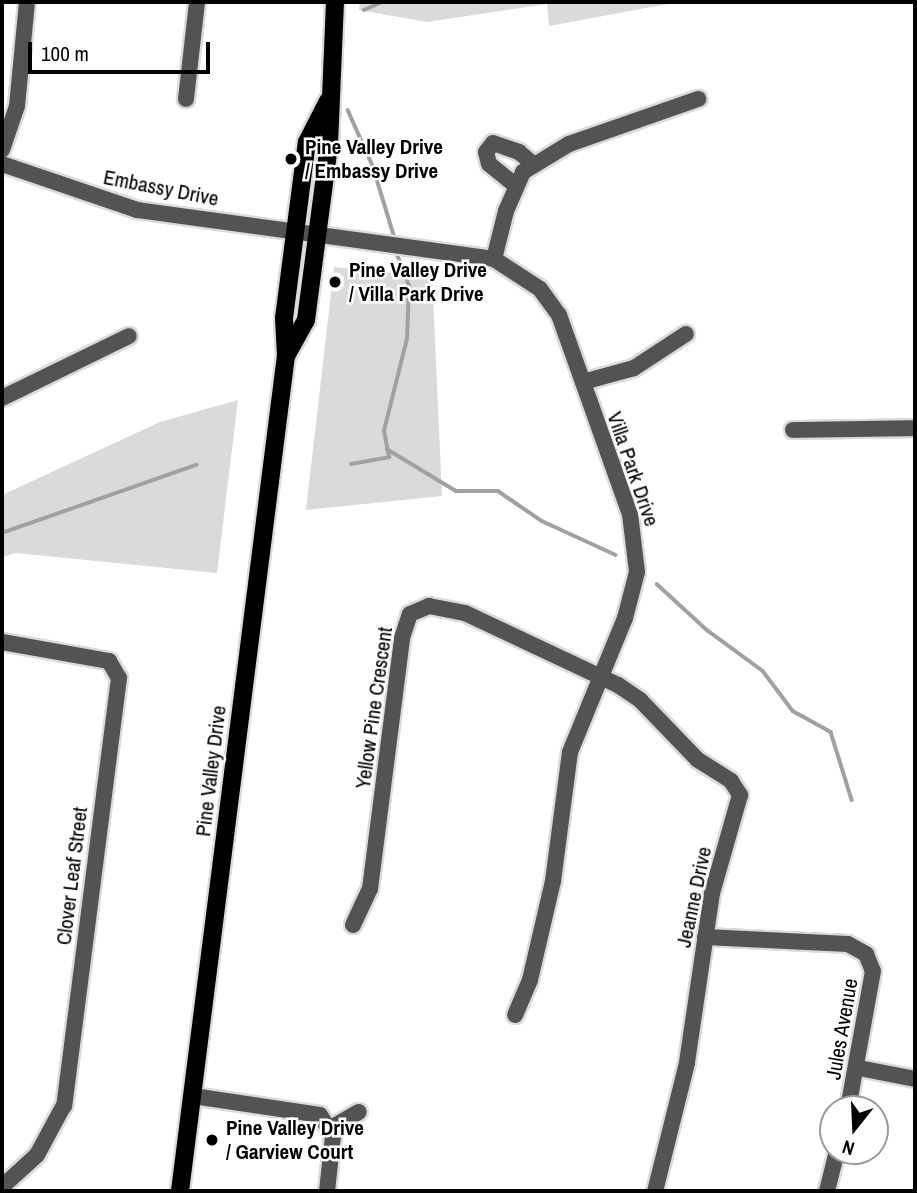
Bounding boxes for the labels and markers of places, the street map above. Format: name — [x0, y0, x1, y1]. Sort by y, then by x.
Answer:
place label: Pine Valley Drive / Embassy Drive — [305, 134, 443, 184]
marker: Pine Valley Drive / Embassy Drive — [283, 151, 299, 167]
place label: Pine Valley Drive / Villa Park Drive — [349, 257, 487, 307]
marker: Pine Valley Drive / Villa Park Drive — [327, 274, 343, 290]
place label: Pine Valley Drive / Garview Court — [226, 1115, 364, 1165]
marker: Pine Valley Drive / Garview Court — [204, 1132, 220, 1148]

